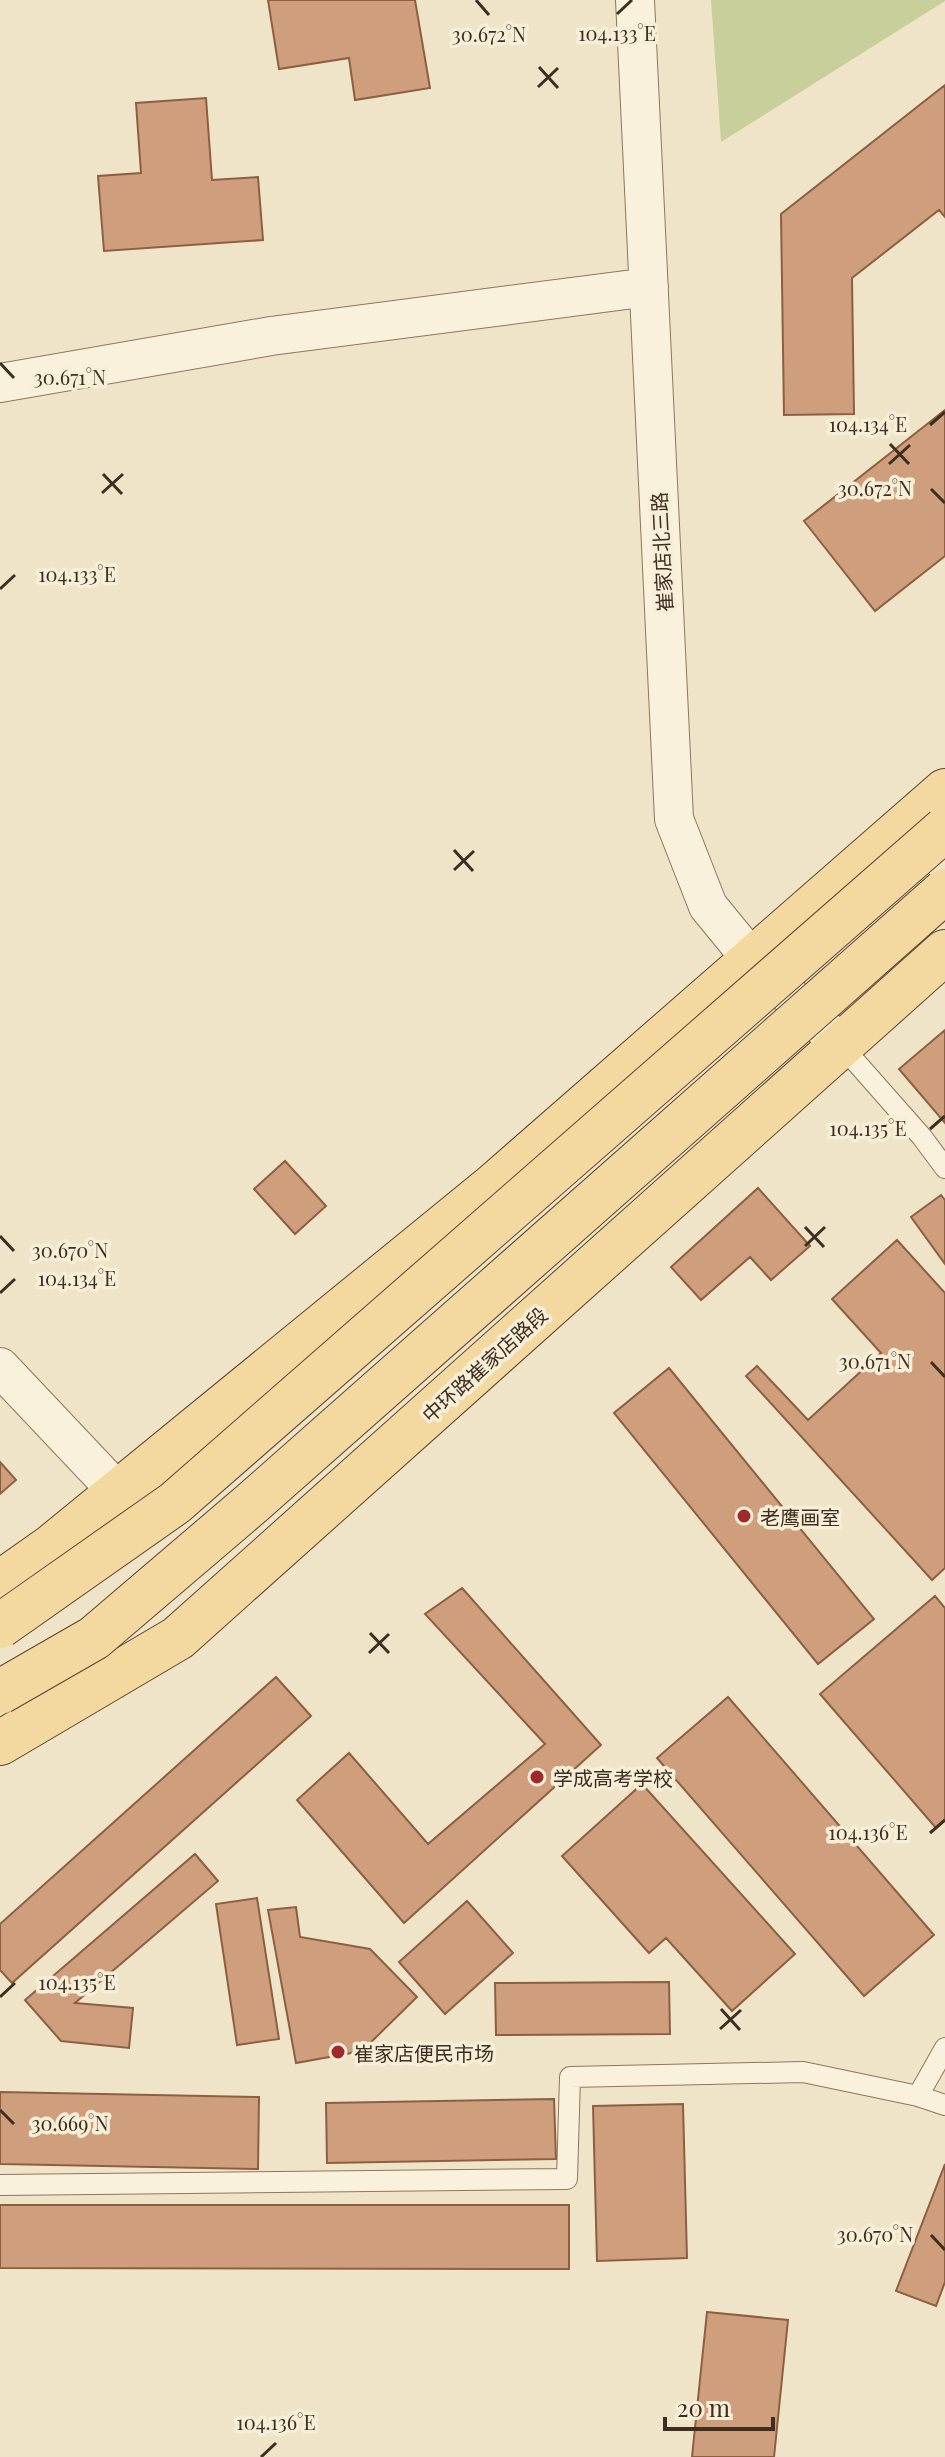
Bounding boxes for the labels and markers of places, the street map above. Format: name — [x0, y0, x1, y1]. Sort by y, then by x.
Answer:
place label: 老鹰画室 — [760, 1503, 840, 1530]
marker: 老鹰画室 — [735, 1507, 753, 1525]
place label: 学成高考学校 — [553, 1764, 673, 1791]
marker: 学成高考学校 — [528, 1768, 546, 1786]
place label: 崔家店便民市场 — [354, 2039, 494, 2066]
marker: 崔家店便民市场 — [329, 2043, 347, 2061]

